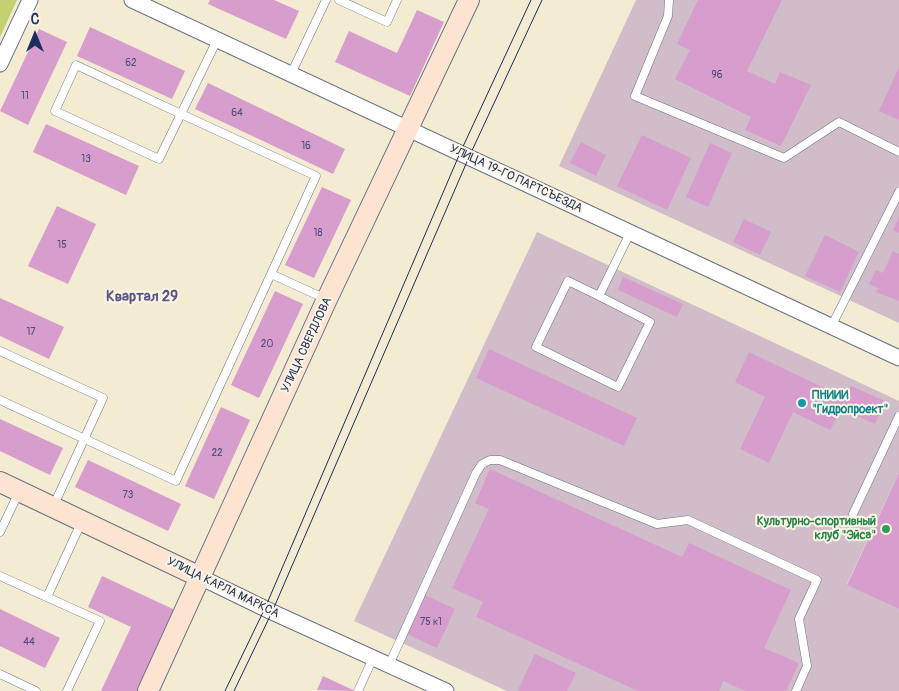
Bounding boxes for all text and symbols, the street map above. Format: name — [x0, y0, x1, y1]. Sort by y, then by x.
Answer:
north arrow — [10, 10, 60, 60]
text: С — [31, 11, 39, 28]
house number: 62 — [125, 57, 137, 69]
house number: 96 — [712, 69, 722, 81]
house number: 11 — [21, 90, 29, 102]
house number: 64 — [231, 107, 243, 119]
house number: 16 — [301, 140, 311, 152]
street label: УЛИЦА 19-ГО ПАРТСЪЕЗДА — [447, 142, 585, 216]
house number: 13 — [81, 153, 91, 165]
house number: 18 — [314, 227, 322, 239]
house number: 15 — [57, 239, 67, 251]
district label: Квартал 29 — [106, 288, 178, 306]
street label: УЛИЦА СВЕРДЛОВА — [279, 295, 335, 395]
house number: 17 — [26, 326, 36, 338]
house number: 20 — [261, 338, 273, 350]
place label: ПНИИИ "Гидропроект" — [812, 389, 888, 417]
marker: ПНИИИ "Гидропроект" — [796, 397, 808, 409]
house number: 22 — [211, 447, 223, 459]
house number: 73 — [123, 489, 133, 501]
place label: Культурно-спортивный клуб "Эйса" — [757, 515, 876, 543]
marker: Культурно-спортивный клуб "Эйса" — [880, 523, 892, 535]
street label: УЛИЦА КАРЛА МАРКСА — [164, 555, 282, 621]
house number: 75 к1 — [420, 616, 442, 628]
house number: 44 — [23, 636, 35, 648]

